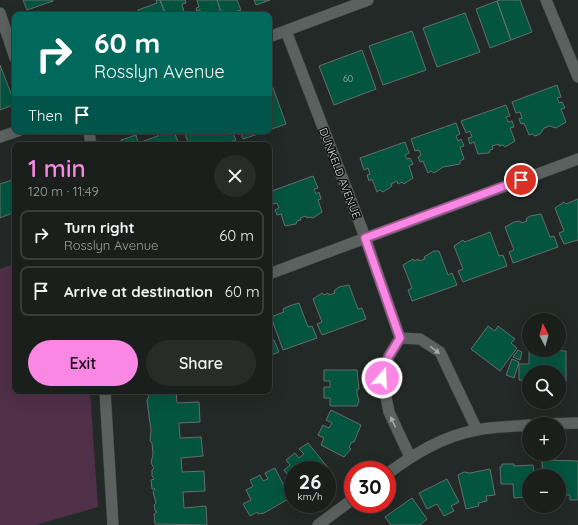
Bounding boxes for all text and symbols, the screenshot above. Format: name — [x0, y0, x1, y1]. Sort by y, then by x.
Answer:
text: 60 m — [94, 25, 160, 60]
icon: right — [28, 28, 80, 80]
text: Rosslyn Avenue — [94, 60, 225, 83]
house number: 60 — [343, 73, 353, 84]
icon: arrive — [71, 104, 93, 126]
text: Then — [28, 106, 63, 125]
street label: DUNKELD AVENUE — [316, 126, 364, 220]
text: 1 min — [28, 153, 86, 183]
button: close — [214, 155, 256, 197]
pin — [504, 163, 538, 197]
icon: arrive — [510, 169, 532, 191]
text: 120 m · 11:49 — [28, 183, 99, 199]
text: Turn right — [64, 218, 135, 237]
icon: right — [30, 224, 52, 246]
text: 60 m — [219, 226, 254, 245]
text: Rosslyn Avenue — [64, 237, 158, 253]
icon: arrive — [30, 280, 52, 302]
text: Arrive at destination — [64, 282, 213, 301]
text: 60 m — [225, 282, 260, 301]
north arrow — [522, 313, 566, 357]
map controls — [522, 313, 566, 513]
button: Exit — [28, 340, 138, 386]
button: Share — [146, 340, 256, 386]
one-way arrow — [430, 346, 441, 354]
position arrow — [361, 357, 403, 399]
button: search — [522, 365, 566, 409]
one-way arrow — [390, 416, 396, 427]
button: + — [522, 417, 566, 461]
speed limit sign: 30 — [344, 461, 396, 513]
text: 26 — [299, 469, 321, 494]
button: − — [522, 469, 566, 513]
text: km/h — [297, 490, 323, 503]

